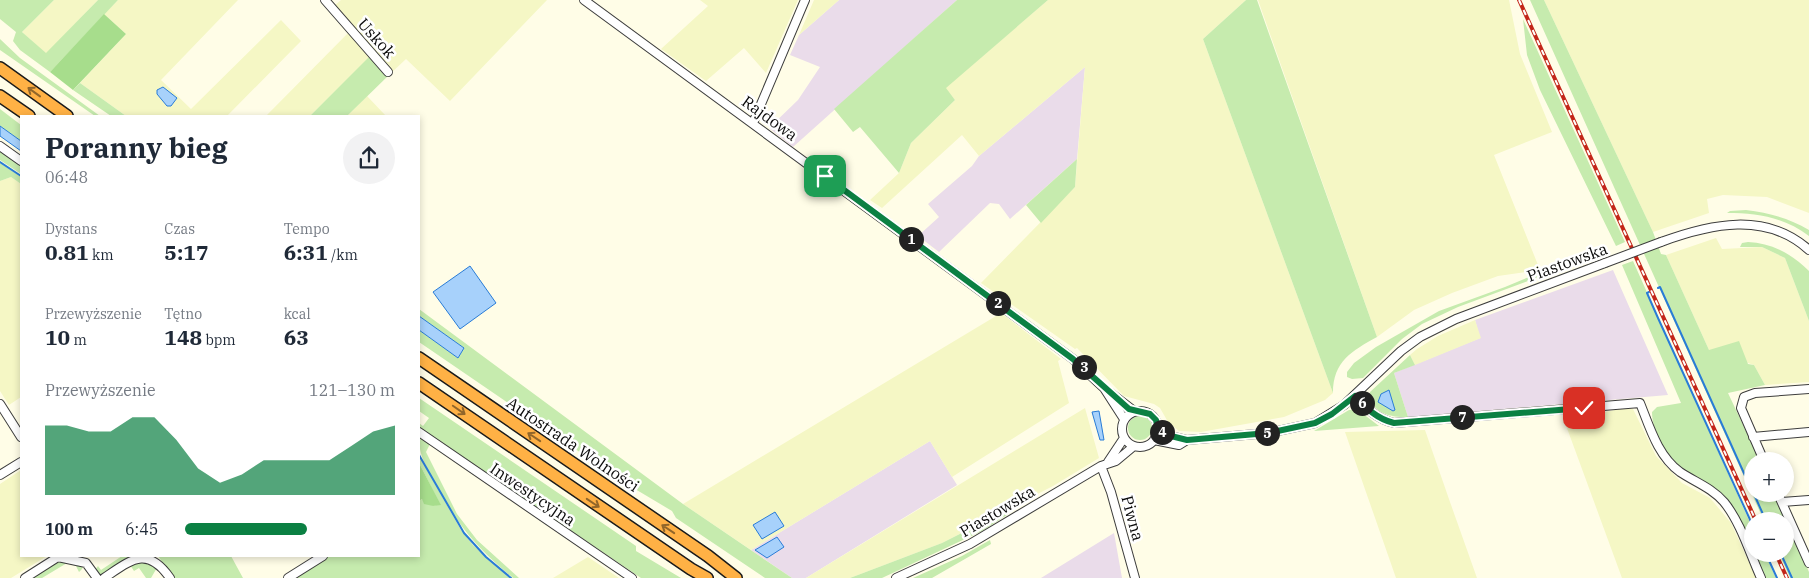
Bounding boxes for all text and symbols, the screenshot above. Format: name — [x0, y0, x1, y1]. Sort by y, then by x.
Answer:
street label: Uskok — [354, 14, 401, 63]
one-way arrow — [27, 87, 41, 97]
street label: Rajdowa — [738, 91, 802, 145]
text: Poranny bieg — [45, 129, 228, 166]
button: share — [343, 132, 395, 184]
pin — [804, 155, 846, 197]
icon: arrive — [811, 162, 839, 190]
text: 06:48 — [45, 167, 88, 187]
text: Dystans — [45, 220, 97, 238]
text: Czas — [164, 220, 195, 238]
text: Tempo — [284, 220, 330, 238]
pin: 1 — [898, 226, 924, 252]
text: 1 — [907, 230, 916, 248]
text: 0.81 — [45, 238, 89, 266]
text: 5:17 — [164, 238, 209, 266]
text: 6:31 — [284, 238, 328, 266]
street label: Piastowska — [1524, 238, 1610, 286]
text: km — [89, 246, 114, 264]
text: /km — [328, 246, 358, 264]
pin: 2 — [986, 290, 1010, 316]
text: 2 — [994, 294, 1003, 312]
text: Przewyższenie — [45, 305, 142, 323]
text: Tętno — [164, 305, 202, 323]
text: kcal — [284, 305, 311, 323]
text: 10 — [45, 323, 70, 351]
text: 148 — [164, 323, 202, 351]
text: 63 — [284, 323, 309, 351]
text: m — [70, 331, 87, 349]
text: bpm — [202, 331, 236, 349]
pin: 3 — [1072, 354, 1096, 380]
text: 3 — [1080, 358, 1089, 376]
text: Przewyższenie — [45, 380, 156, 400]
text: 121–130 m — [309, 380, 395, 400]
pin — [1563, 387, 1605, 429]
pin: 6 — [1350, 390, 1374, 416]
street label: Autostrada Wolności — [503, 392, 643, 496]
text: 6 — [1358, 394, 1367, 412]
icon: check — [1570, 394, 1598, 422]
pin: 7 — [1450, 404, 1474, 430]
one-way arrow — [452, 405, 466, 416]
text: 7 — [1458, 408, 1467, 426]
pin: 4 — [1150, 420, 1174, 444]
pin: 5 — [1254, 420, 1280, 446]
text: 4 — [1158, 423, 1167, 441]
text: 5 — [1263, 424, 1272, 442]
one-way arrow — [527, 432, 541, 442]
map controls — [1744, 452, 1794, 562]
button: + — [1744, 452, 1794, 502]
street label: Inwestycyjna — [486, 458, 580, 530]
street label: Piastowska — [956, 481, 1039, 541]
street label: Piwna — [1117, 493, 1149, 543]
one-way arrow — [586, 497, 600, 508]
button: − — [1744, 512, 1794, 562]
text: 100 m — [45, 519, 93, 539]
text: 6:45 — [125, 519, 158, 539]
one-way arrow — [661, 524, 675, 534]

